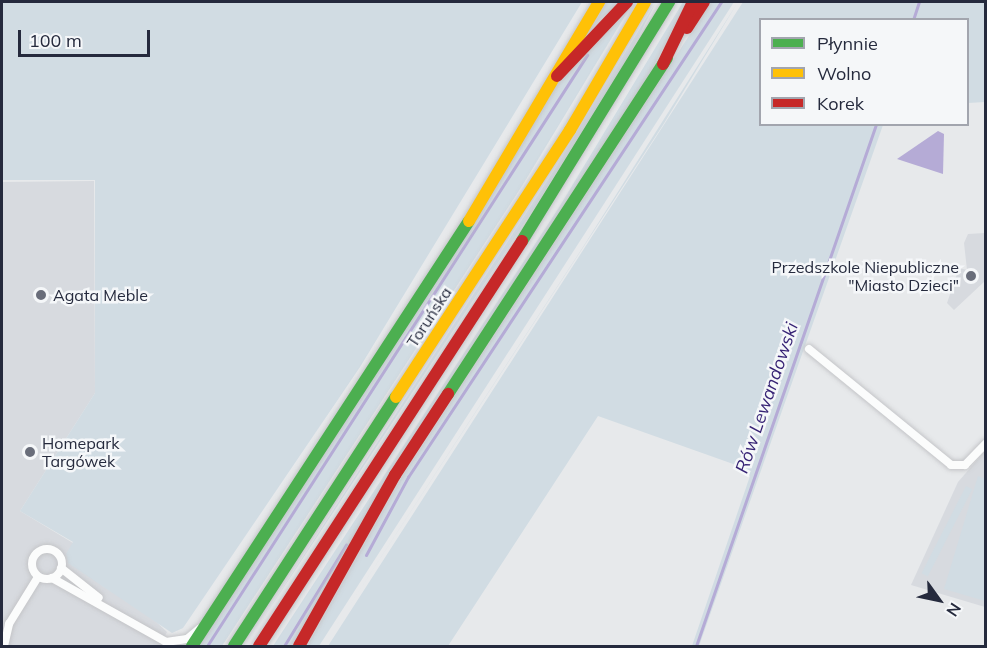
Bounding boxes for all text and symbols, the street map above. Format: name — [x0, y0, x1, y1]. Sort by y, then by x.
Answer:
scale bar — [21, 18, 153, 56]
legend — [759, 18, 969, 126]
text: 100 m — [29, 29, 82, 52]
text: Płynnie — [817, 32, 878, 55]
text: Wolno — [817, 62, 871, 85]
text: Korek — [817, 92, 864, 115]
place label: Przedszkole Niepubliczne "Miasto Dzieci" — [772, 257, 959, 295]
marker: Przedszkole Niepubliczne "Miasto Dzieci" — [964, 269, 978, 283]
street label: Toruńska — [403, 283, 455, 351]
place label: Agata Meble — [53, 285, 148, 305]
marker: Agata Meble — [34, 288, 48, 302]
water label: Rów Lewandowski — [731, 320, 803, 476]
place label: Homepark Targówek — [42, 433, 119, 471]
marker: Homepark Targówek — [23, 445, 37, 459]
north arrow — [909, 570, 969, 630]
text: N — [942, 599, 966, 620]

